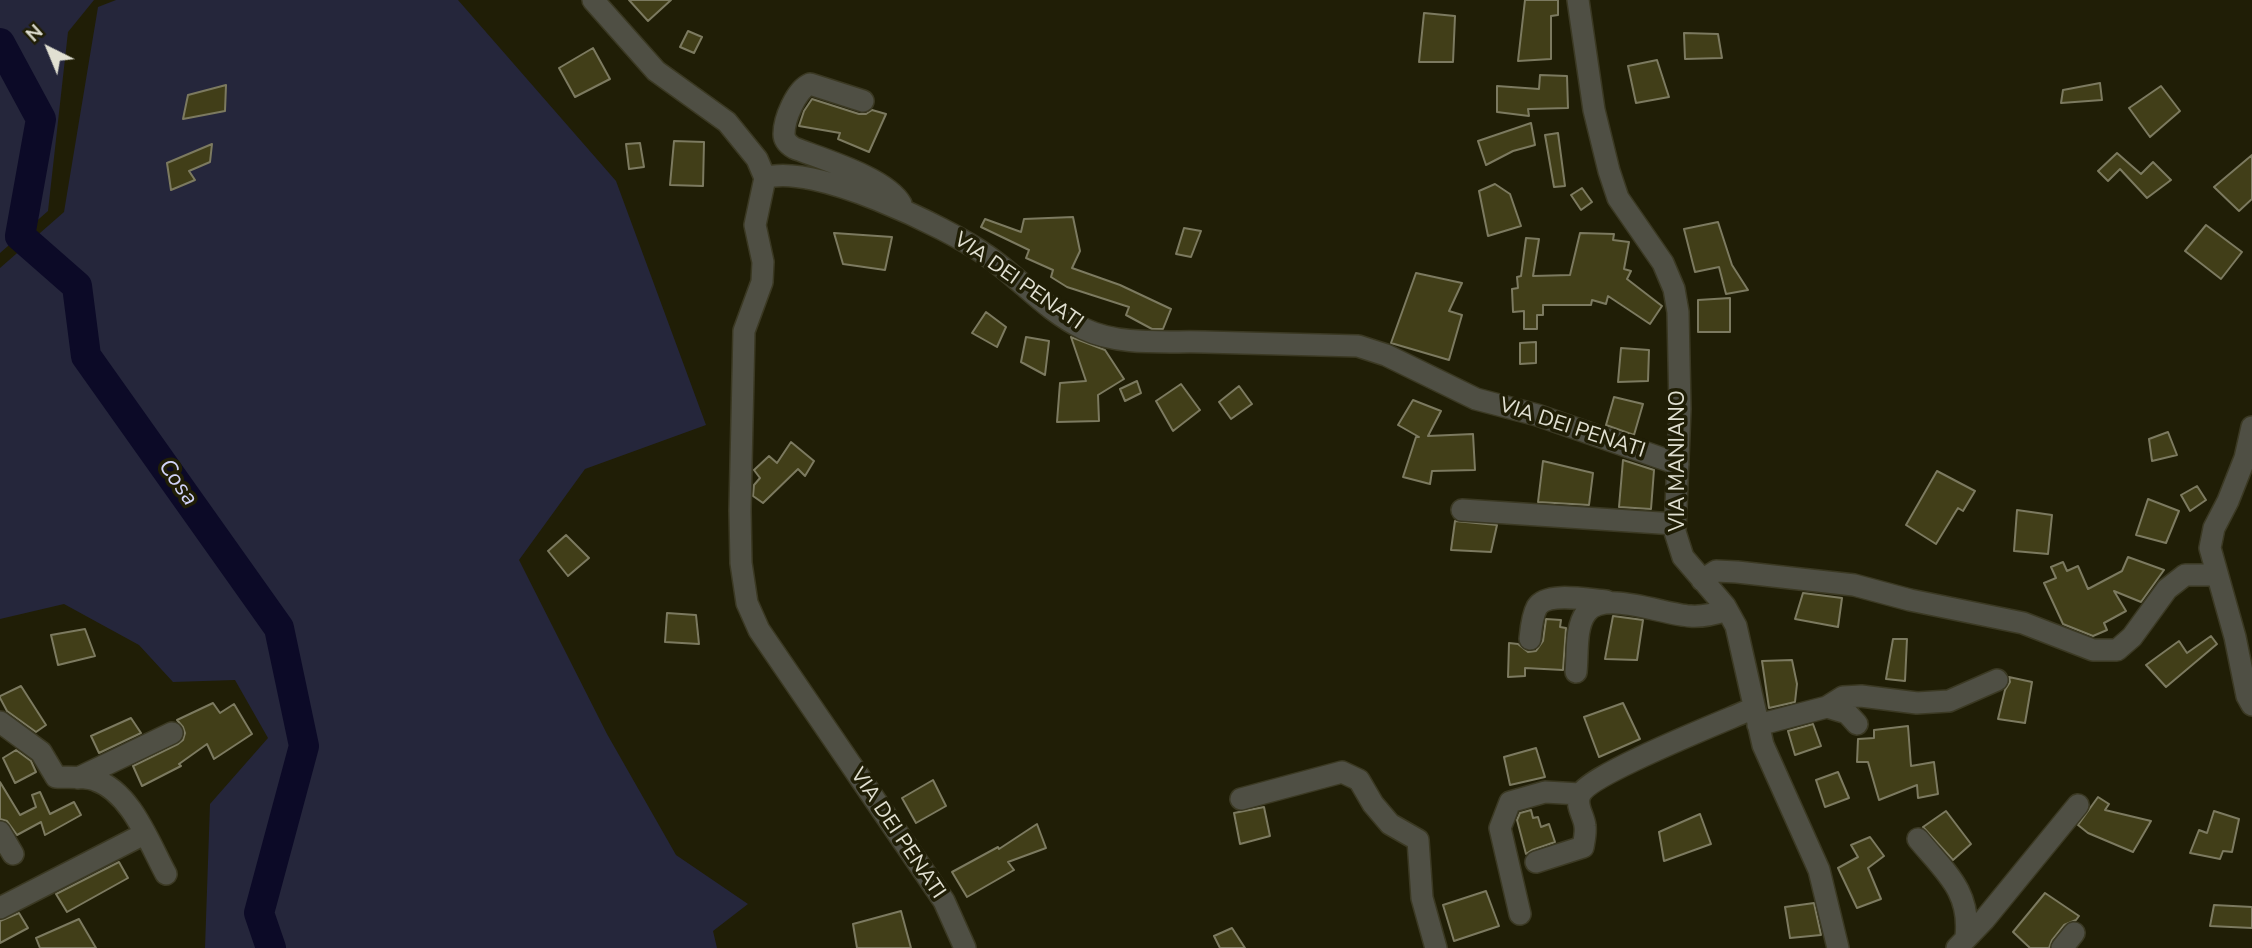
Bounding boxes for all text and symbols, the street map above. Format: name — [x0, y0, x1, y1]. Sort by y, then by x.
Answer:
north arrow — [14, 14, 84, 84]
text: N — [21, 19, 49, 48]
street label: VIA DEI PENATI — [949, 228, 1087, 336]
street label: VIA MANIANO — [1666, 390, 1692, 532]
street label: VIA DEI PENATI — [1496, 394, 1648, 464]
water label: Cosa — [151, 454, 203, 512]
street label: VIA DEI PENATI — [844, 764, 950, 904]

